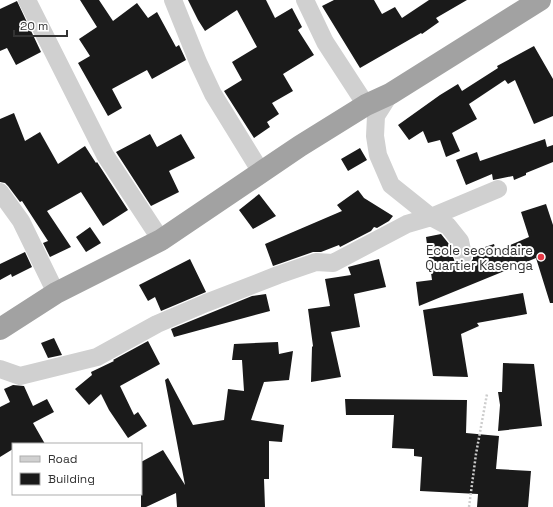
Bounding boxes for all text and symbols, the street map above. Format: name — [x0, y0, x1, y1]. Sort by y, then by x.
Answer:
scale bar — [14, 12, 67, 38]
text: 20 m — [20, 18, 48, 34]
place label: Ecole secondaire Quartier Kasenga — [425, 242, 534, 274]
marker: Ecole secondaire Quartier Kasenga — [536, 252, 546, 262]
legend — [12, 443, 142, 495]
text: Road — [48, 451, 77, 467]
text: Building — [48, 471, 95, 487]

